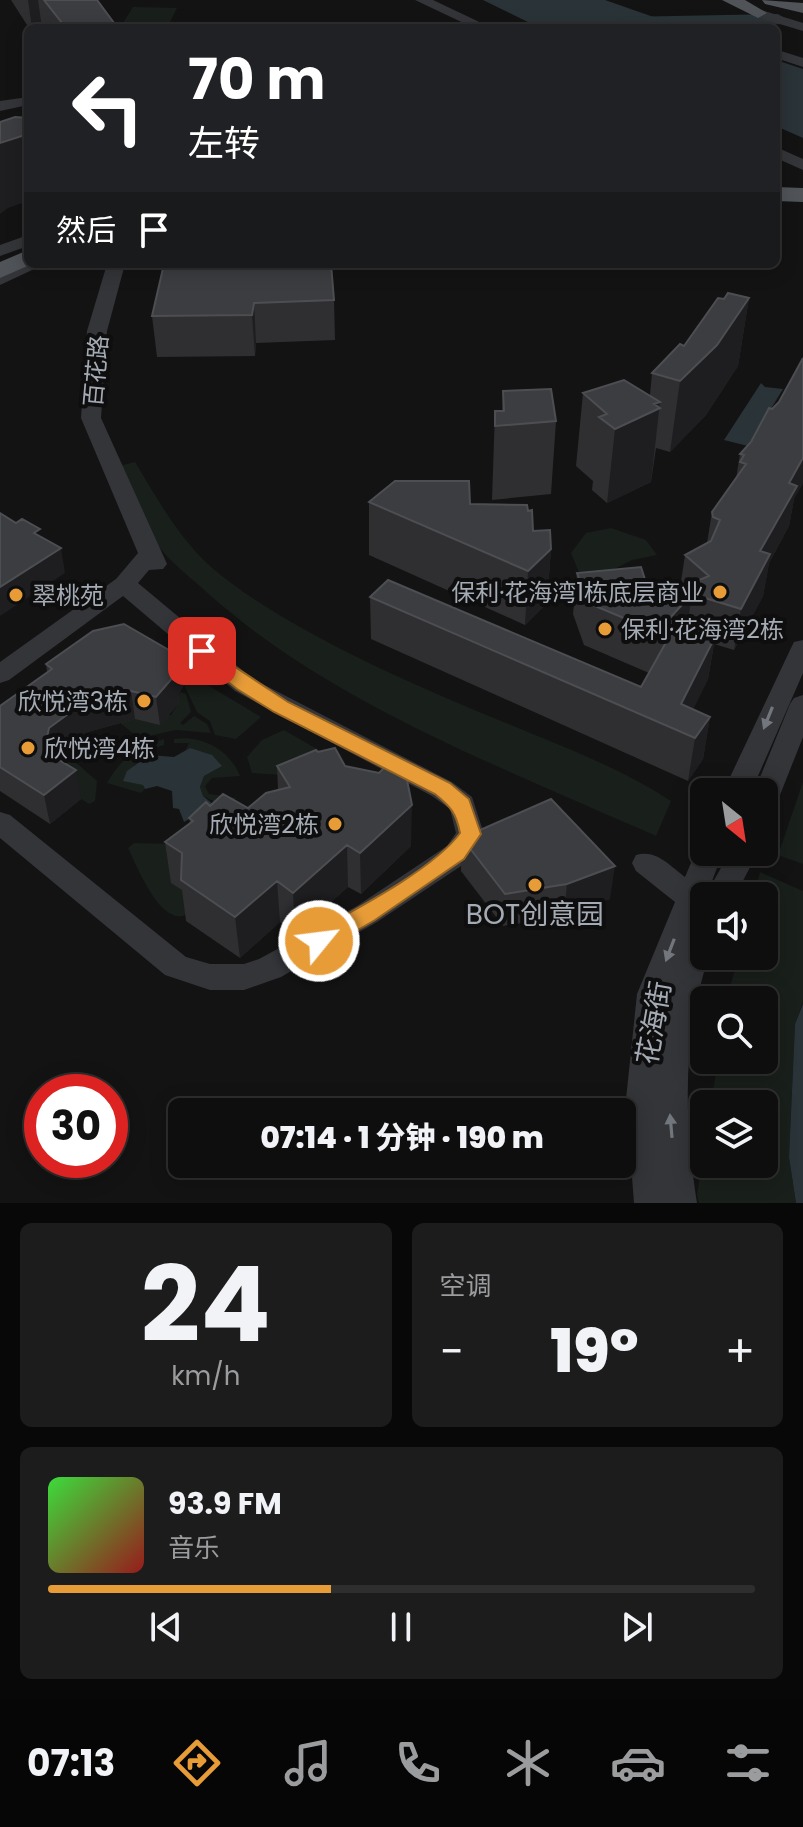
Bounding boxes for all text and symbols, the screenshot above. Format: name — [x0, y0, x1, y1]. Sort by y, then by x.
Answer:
text: 70 m — [188, 40, 326, 119]
icon: left — [56, 56, 160, 160]
text: 左转 — [188, 118, 260, 169]
icon: arrive — [132, 208, 176, 252]
text: 然后 — [56, 209, 116, 252]
street label: 百花路 — [76, 334, 116, 408]
place label: 保利·花海湾1栋底层商业 — [451, 576, 704, 609]
place label: 翠桃苑 — [32, 579, 104, 612]
marker: 保利·花海湾1栋底层商业 — [711, 583, 729, 601]
marker: 翠桃苑 — [7, 586, 25, 604]
place label: 保利·花海湾2栋 — [621, 613, 784, 646]
pin — [168, 617, 236, 685]
marker: 保利·花海湾2栋 — [596, 620, 614, 638]
icon: arrive — [180, 629, 224, 673]
place label: 欣悦湾3栋 — [18, 685, 128, 718]
marker: 欣悦湾3栋 — [135, 692, 153, 710]
one-way arrow — [762, 706, 775, 730]
place label: 欣悦湾4栋 — [44, 732, 155, 765]
marker: 欣悦湾4栋 — [19, 739, 37, 757]
north arrow — [690, 778, 778, 866]
map controls — [690, 778, 778, 1178]
place label: 欣悦湾2栋 — [209, 808, 319, 841]
marker: 欣悦湾2栋 — [326, 815, 344, 833]
marker: BOT创意园 — [526, 876, 544, 894]
button: sound — [690, 882, 778, 970]
place label: BOT创意园 — [466, 895, 604, 934]
position arrow — [277, 899, 361, 983]
one-way arrow — [663, 939, 676, 963]
street label: 花海街 — [628, 978, 680, 1068]
button: search — [690, 986, 778, 1074]
speed limit sign: 30 — [24, 1074, 128, 1178]
button: layers — [690, 1090, 778, 1178]
one-way arrow — [664, 1113, 677, 1138]
text: 07:14 · 1 分钟 · 190 m — [260, 1116, 544, 1159]
text: 24 — [141, 1232, 271, 1377]
text: 空调 — [440, 1268, 492, 1304]
text: 19° — [550, 1309, 639, 1393]
text: − — [440, 1321, 464, 1382]
text: + — [725, 1321, 755, 1382]
text: km/h — [171, 1358, 240, 1394]
text: 93.9 FM — [168, 1482, 282, 1525]
text: 音乐 — [168, 1530, 220, 1566]
icon: previous — [144, 1605, 188, 1649]
icon: pause — [379, 1605, 423, 1649]
icon: next — [615, 1605, 659, 1649]
icon: directions — [169, 1735, 225, 1791]
icon: music — [280, 1735, 336, 1791]
icon: phone — [390, 1735, 446, 1791]
icon: climate — [500, 1735, 556, 1791]
icon: car — [610, 1735, 666, 1791]
icon: filters — [720, 1735, 776, 1791]
text: 07:13 — [27, 1738, 115, 1789]

